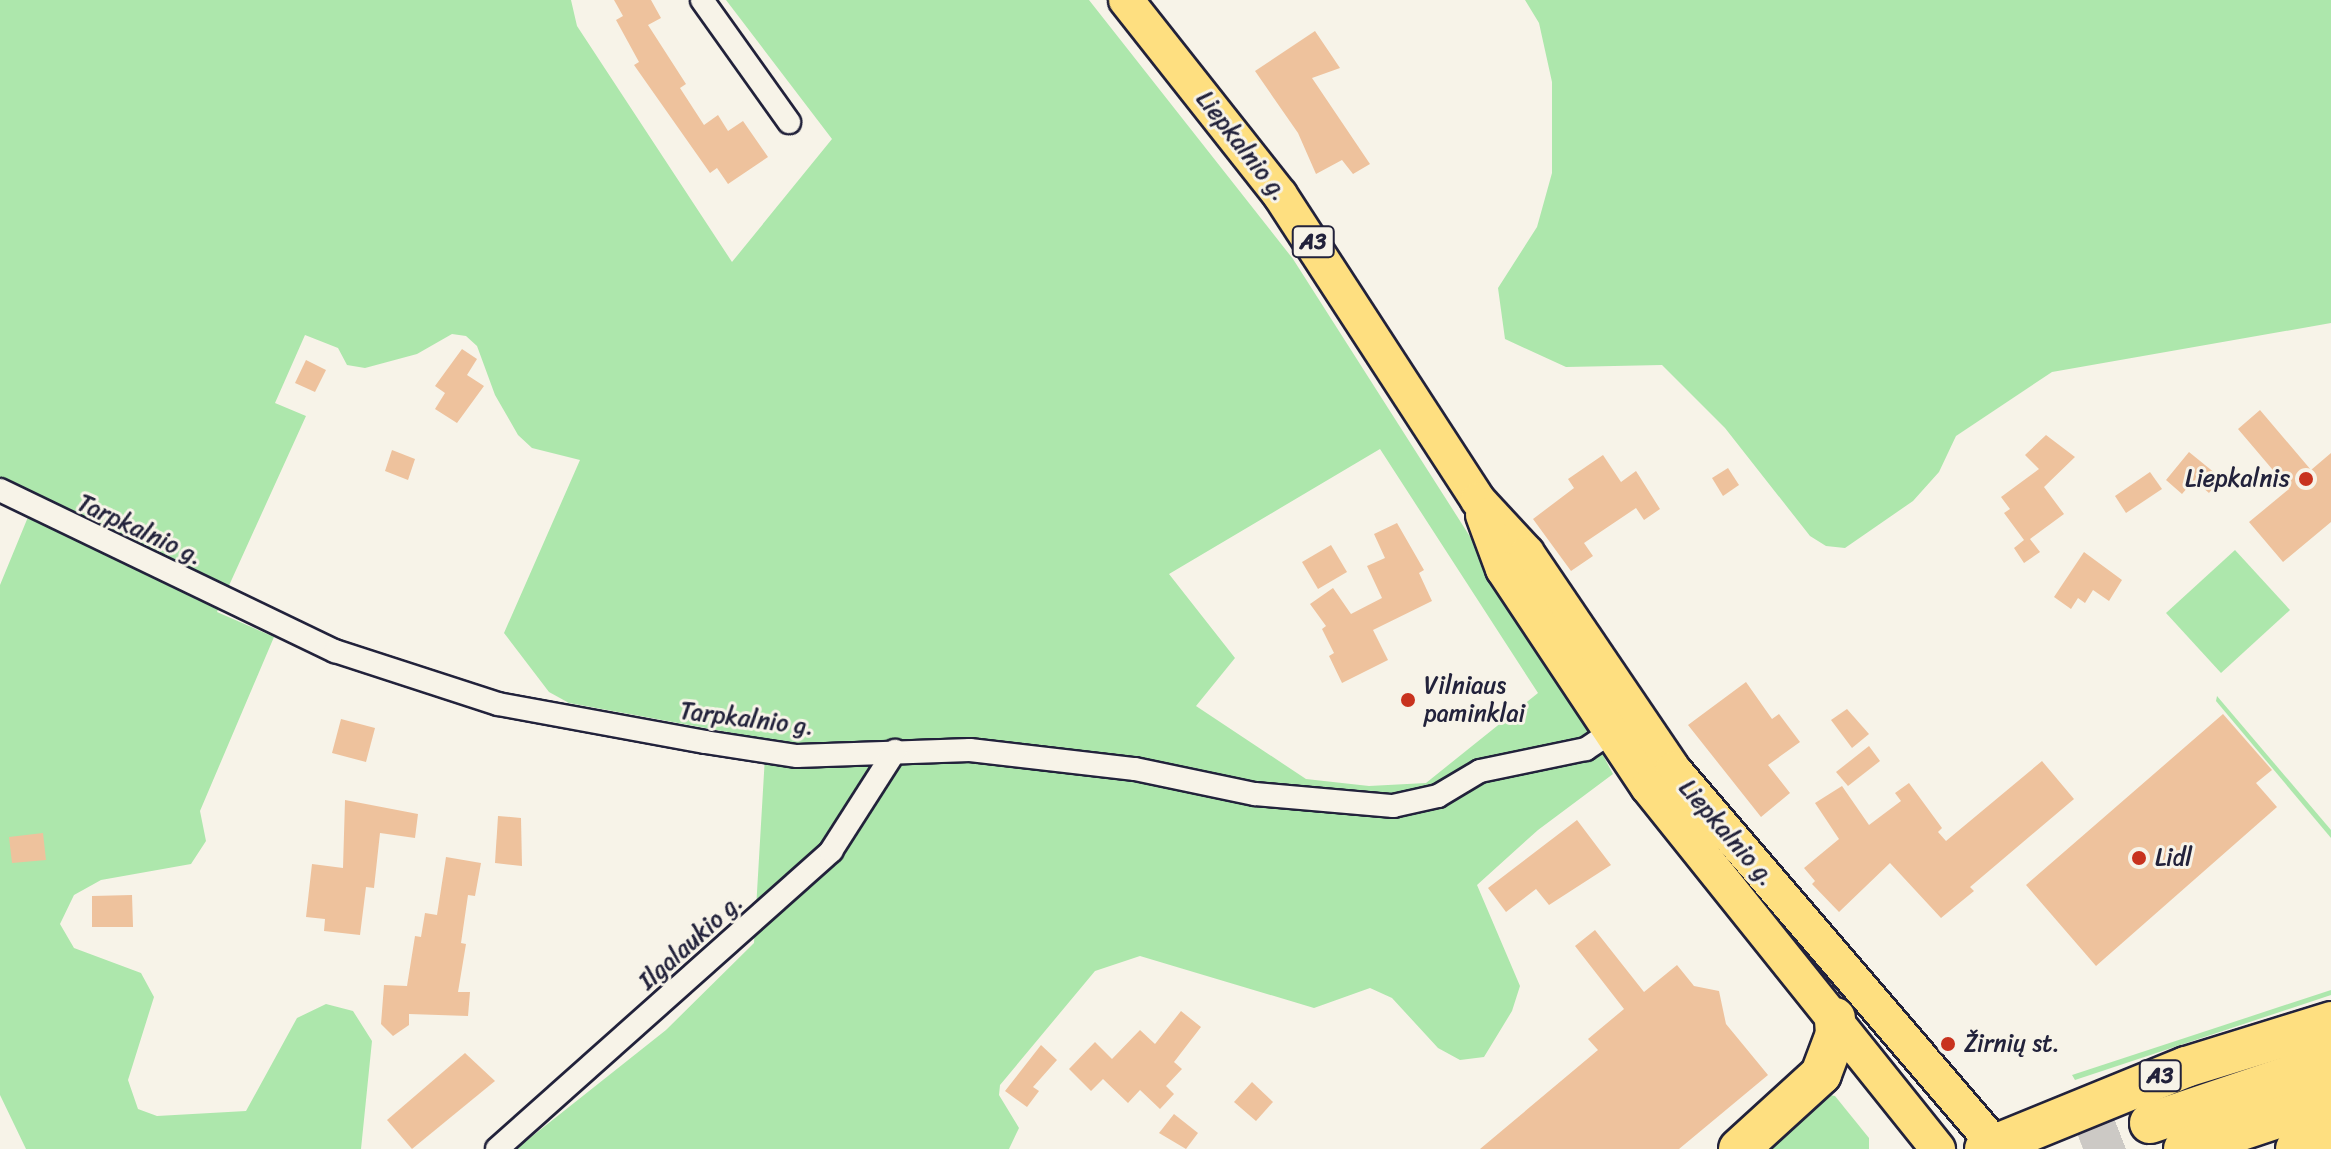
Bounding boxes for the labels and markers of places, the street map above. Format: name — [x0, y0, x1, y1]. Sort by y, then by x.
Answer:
place label: Liepkalnis — [2185, 465, 2290, 493]
marker: Liepkalnis — [2297, 470, 2315, 488]
place label: Vilniaus paminklai — [1424, 672, 1525, 728]
marker: Vilniaus paminklai — [1399, 691, 1417, 709]
place label: Lidl — [2155, 844, 2192, 872]
marker: Lidl — [2130, 849, 2148, 867]
place label: Žirnių st. — [1964, 1030, 2061, 1058]
marker: Žirnių st. — [1939, 1035, 1957, 1053]

